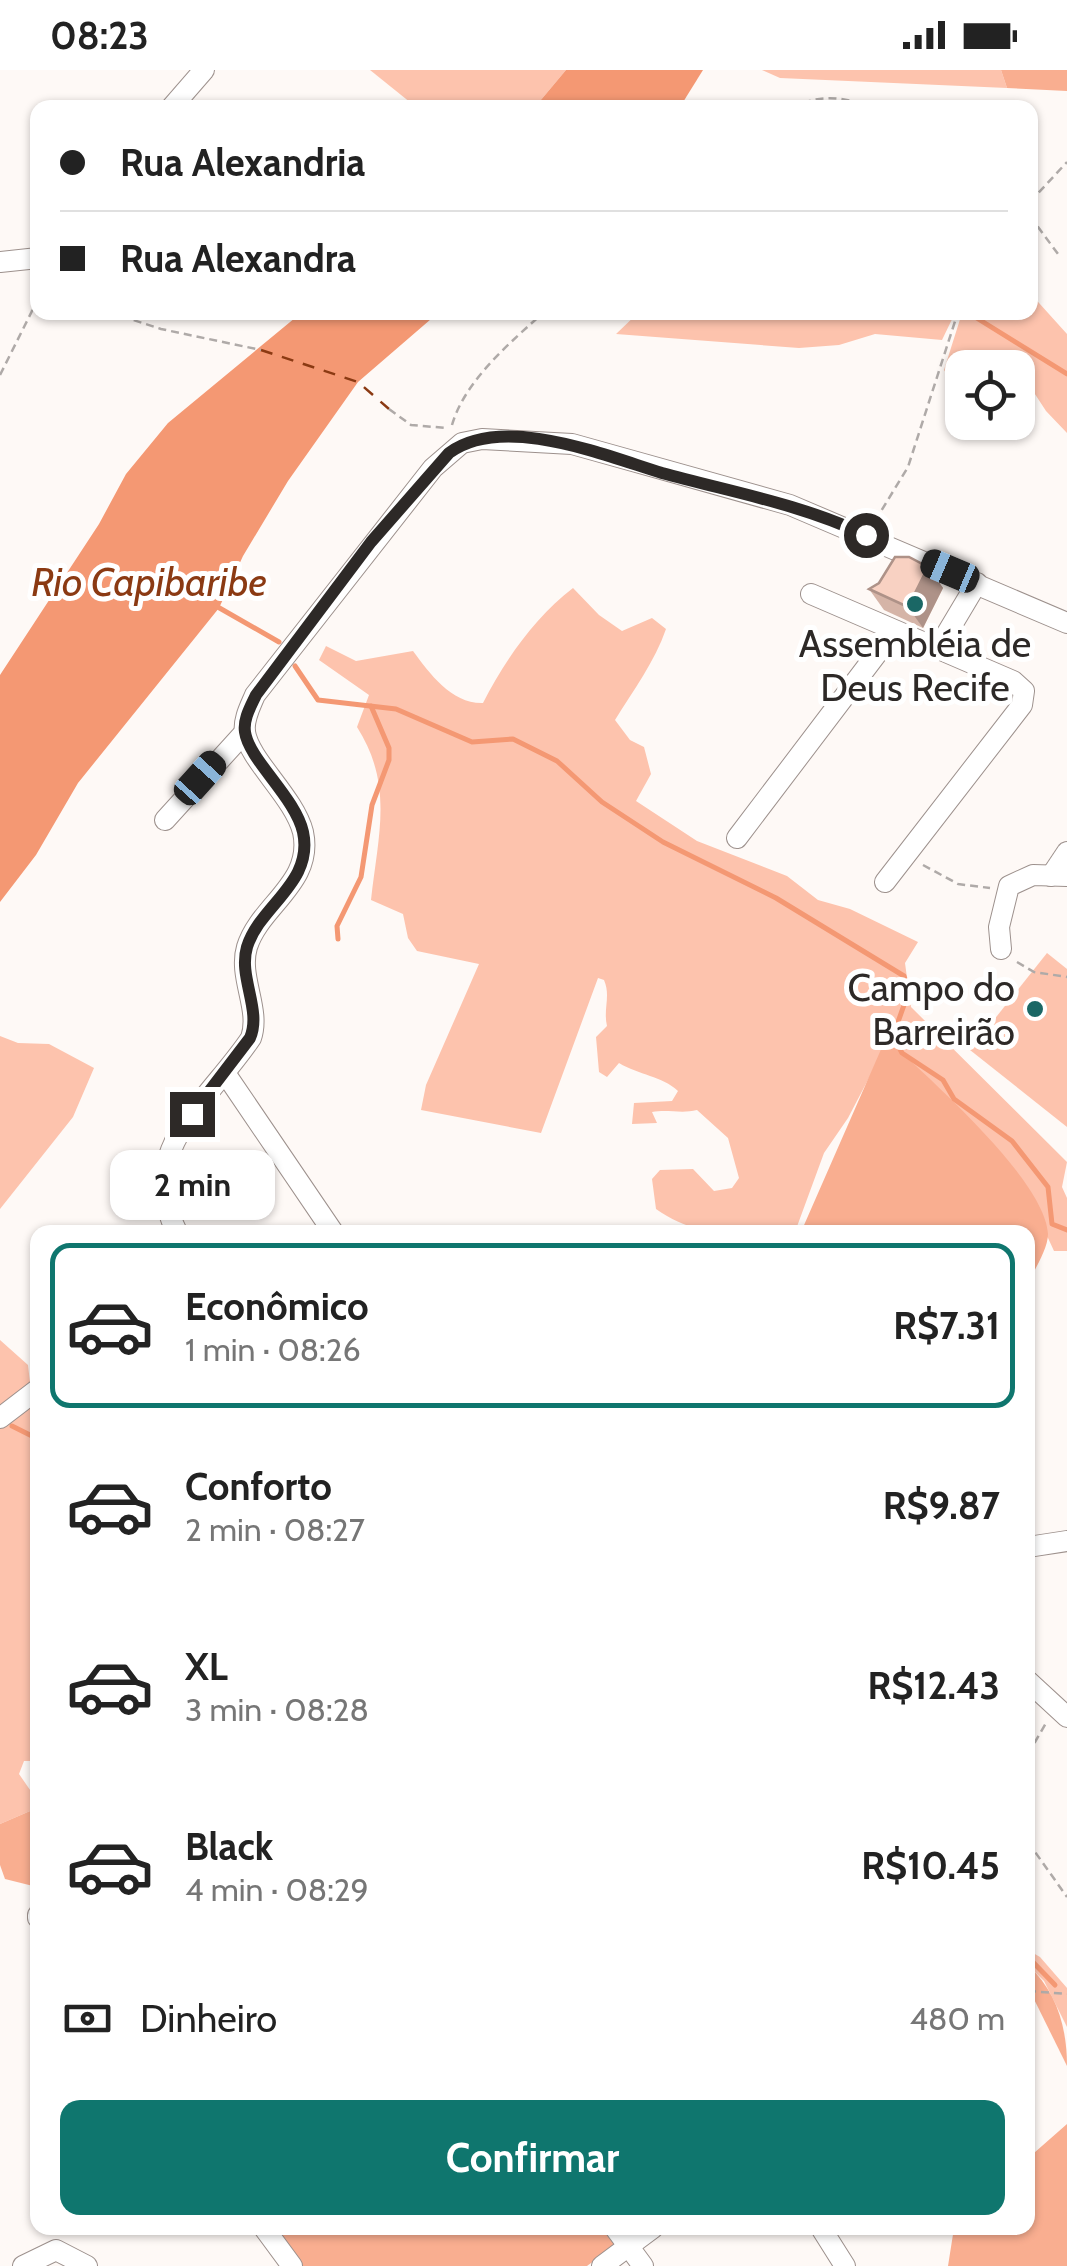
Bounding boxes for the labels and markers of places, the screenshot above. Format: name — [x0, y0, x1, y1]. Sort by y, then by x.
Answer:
marker: Assembléia de Deus Recife — [904, 593, 926, 615]
place label: Assembléia de Deus Recife — [799, 620, 1031, 711]
place label: Campo do Barreirão — [847, 964, 1015, 1055]
marker: Campo do Barreirão — [1024, 998, 1046, 1020]

